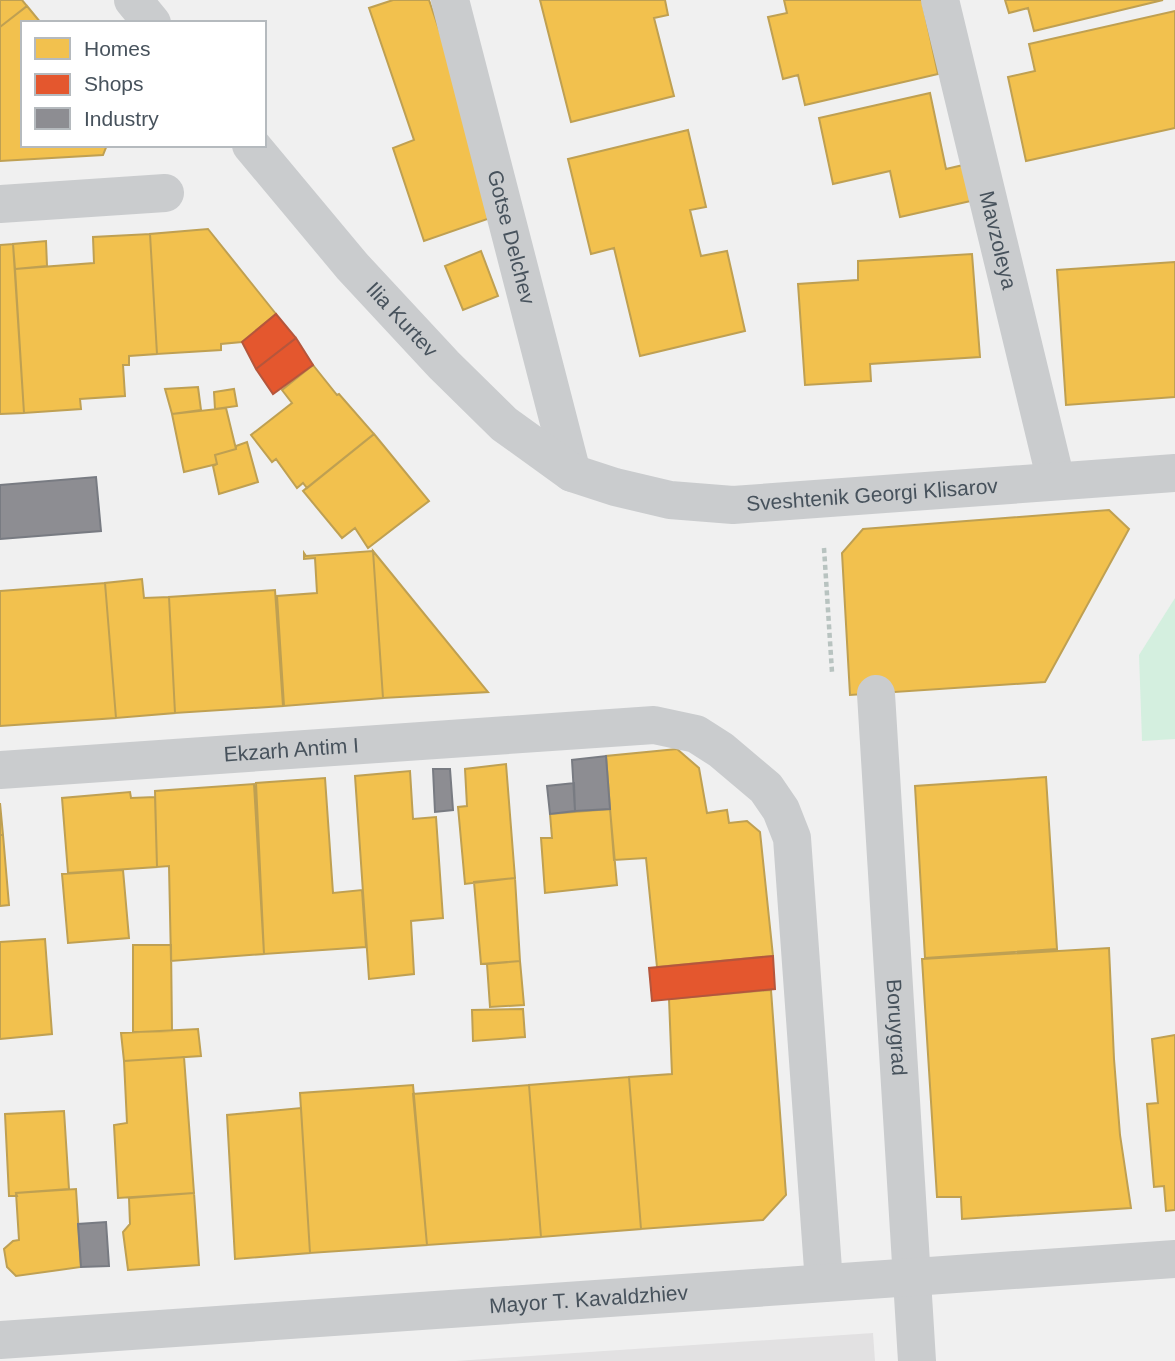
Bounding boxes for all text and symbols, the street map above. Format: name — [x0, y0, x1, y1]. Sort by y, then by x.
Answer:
legend — [21, 21, 266, 147]
text: Homes — [84, 37, 151, 60]
text: Shops — [84, 72, 144, 95]
text: Industry — [84, 107, 159, 130]
street label: Gotse Delchev — [483, 168, 540, 307]
street label: Mavzoleya — [975, 188, 1021, 292]
street label: Ilia Kurtev — [362, 277, 443, 362]
street label: Sveshtenik Georgi Klisarov — [745, 474, 999, 515]
street label: Ekzarh Antim I — [223, 733, 360, 766]
street label: Boruygrad — [883, 978, 911, 1076]
street label: Mayor T. Kavaldzhiev — [488, 1281, 689, 1317]

